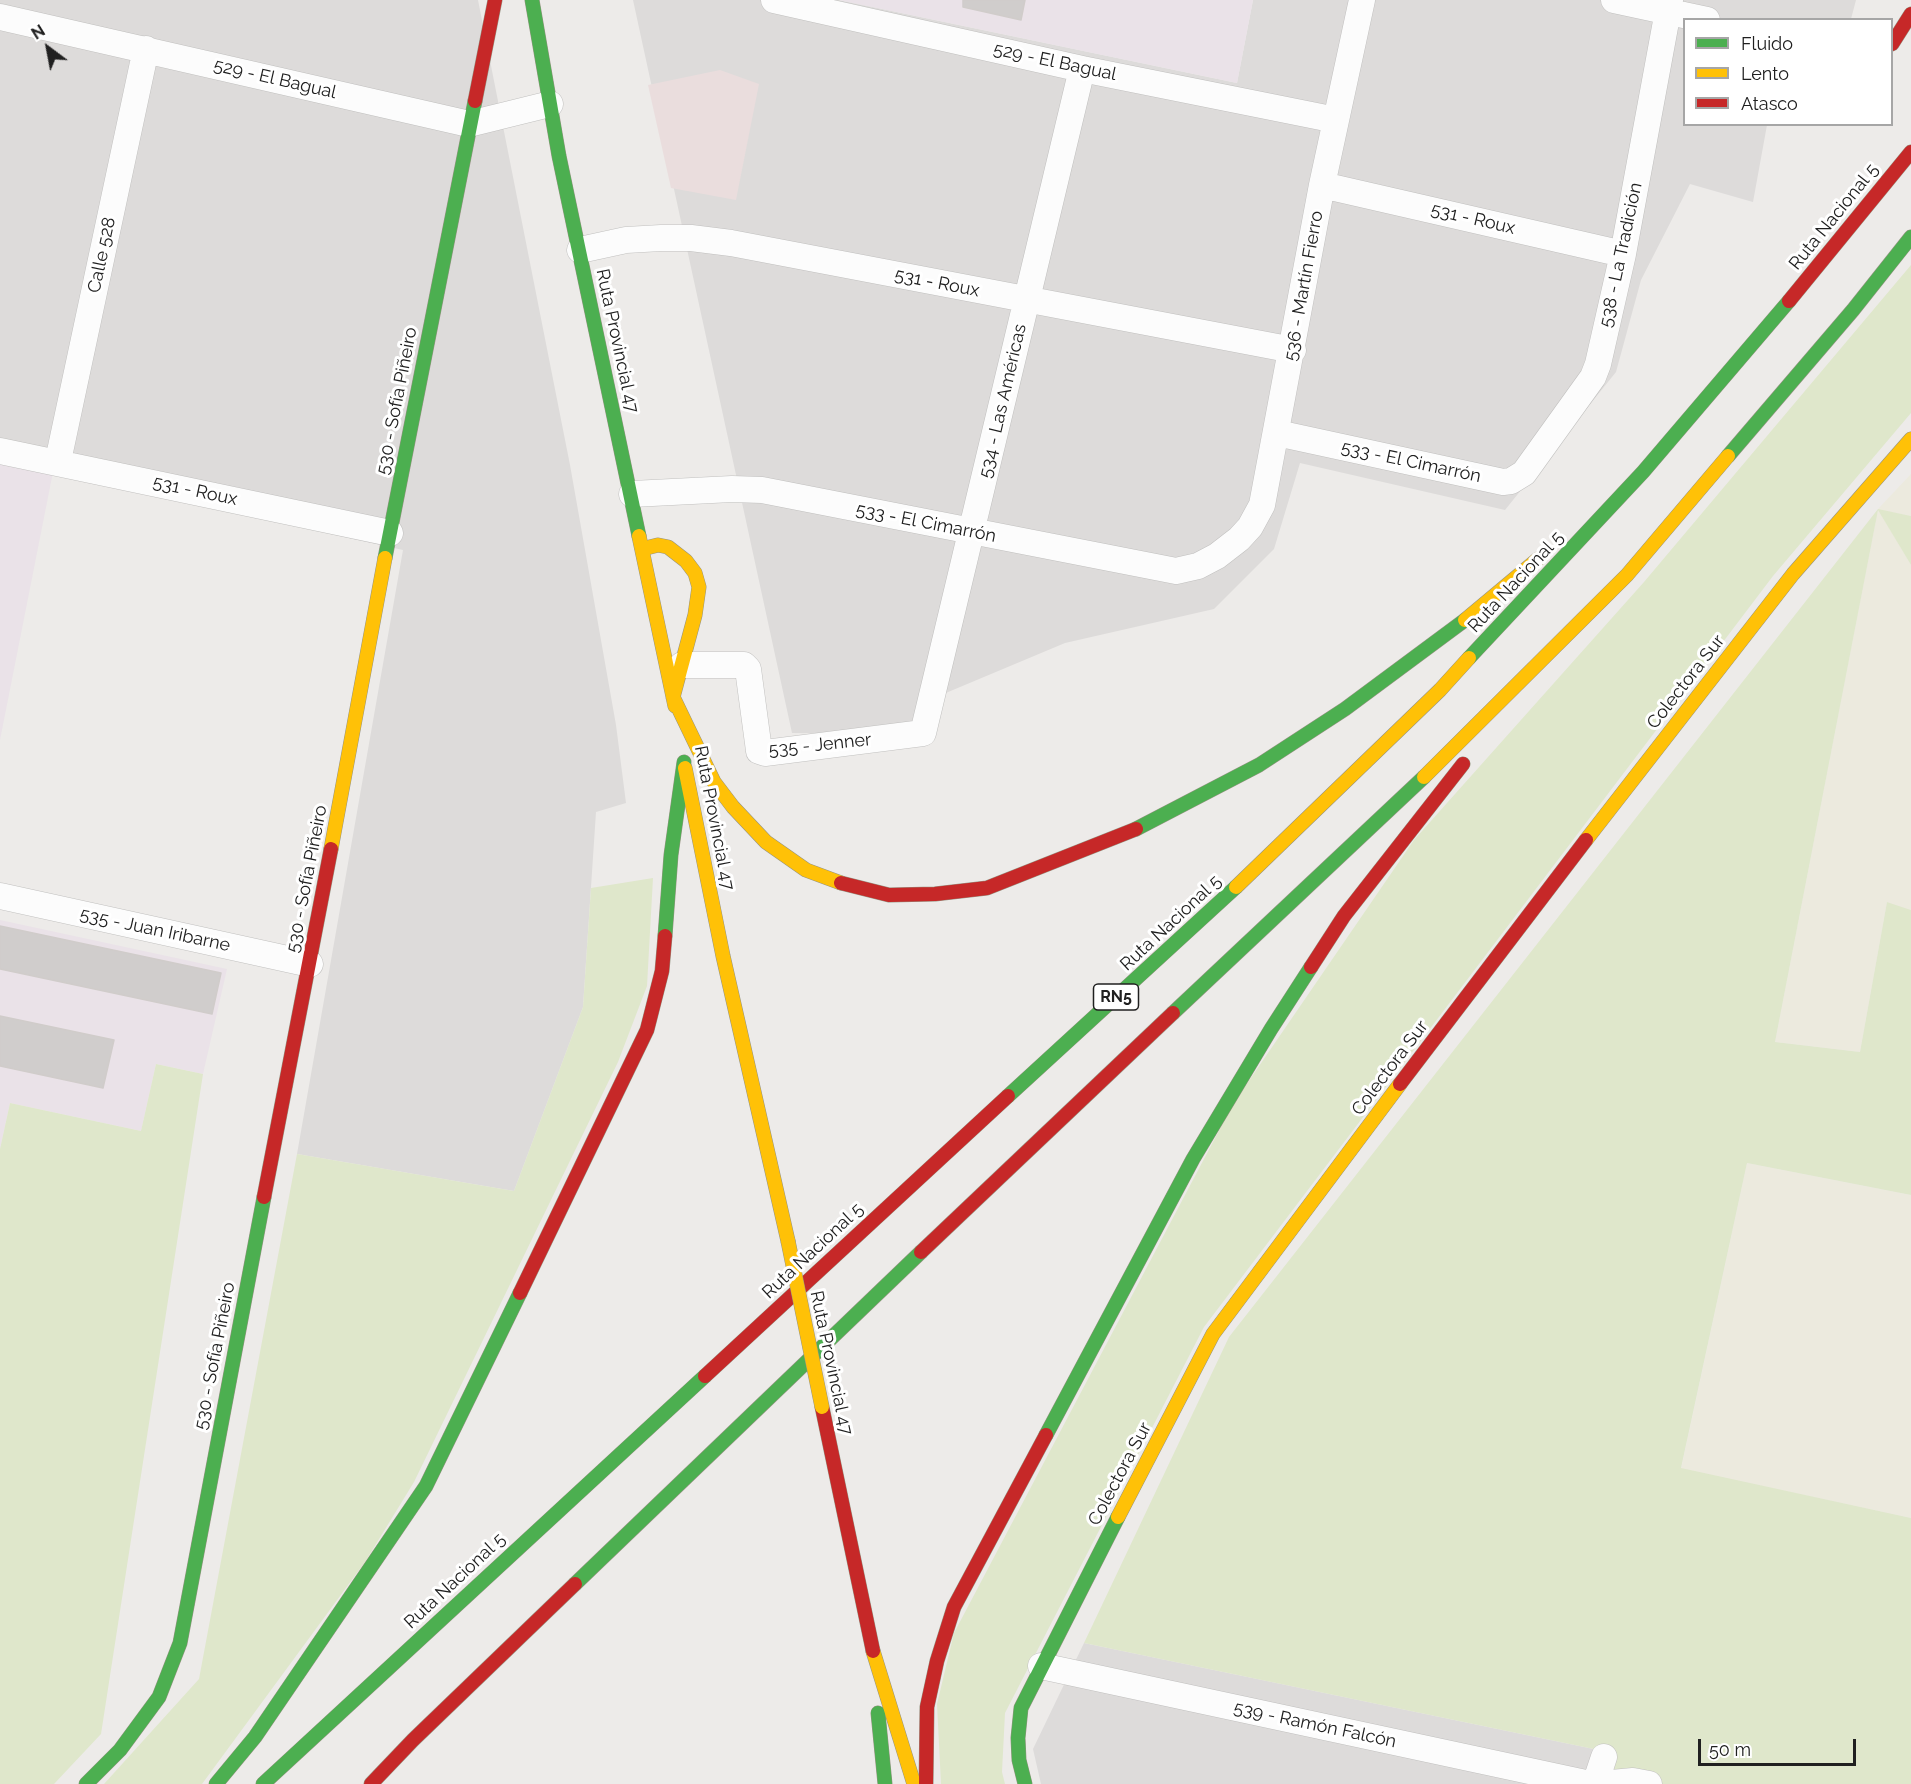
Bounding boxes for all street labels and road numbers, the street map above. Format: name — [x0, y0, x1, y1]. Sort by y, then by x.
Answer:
street label: 529 - El Bagual — [991, 38, 1119, 86]
street label: 529 - El Bagual — [212, 54, 338, 104]
street label: Ruta Nacional 5 — [1785, 160, 1883, 274]
street label: 538 - La Tradición — [1595, 181, 1647, 329]
street label: 531 - Roux — [1429, 199, 1517, 239]
street label: 536 - Martín Fierro — [1280, 209, 1328, 363]
street label: Calle 528 — [83, 215, 121, 295]
street label: 531 - Roux — [893, 264, 981, 302]
street label: Ruta Provincial 47 — [591, 267, 643, 415]
street label: 534 - Las Américas — [975, 322, 1031, 480]
street label: 530 - Sofía Piñeiro — [372, 325, 422, 477]
street label: 533 - El Cimarrón — [1339, 437, 1483, 487]
street label: 531 - Roux — [151, 472, 239, 510]
street label: 533 - El Cimarrón — [854, 499, 998, 547]
street label: Ruta Nacional 5 — [1464, 527, 1568, 637]
street label: Colectora Sur — [1643, 631, 1729, 733]
street label: 535 - Jenner — [768, 729, 872, 761]
street label: Ruta Provincial 47 — [689, 744, 739, 892]
street label: 530 - Sofía Piñeiro — [282, 803, 332, 955]
street label: Ruta Nacional 5 — [1116, 871, 1226, 975]
street label: 535 - Juan Iribarne — [78, 904, 232, 956]
road number: RN5 — [1094, 984, 1138, 1010]
street label: Colectora Sur — [1347, 1016, 1433, 1120]
street label: Ruta Nacional 5 — [758, 1199, 868, 1303]
street label: 530 - Sofía Piñeiro — [190, 1280, 240, 1432]
street label: Ruta Provincial 47 — [805, 1289, 857, 1437]
street label: Colectora Sur — [1084, 1419, 1156, 1529]
street label: Ruta Nacional 5 — [400, 1529, 510, 1633]
street label: 539 - Ramón Falcón — [1232, 1697, 1398, 1753]

